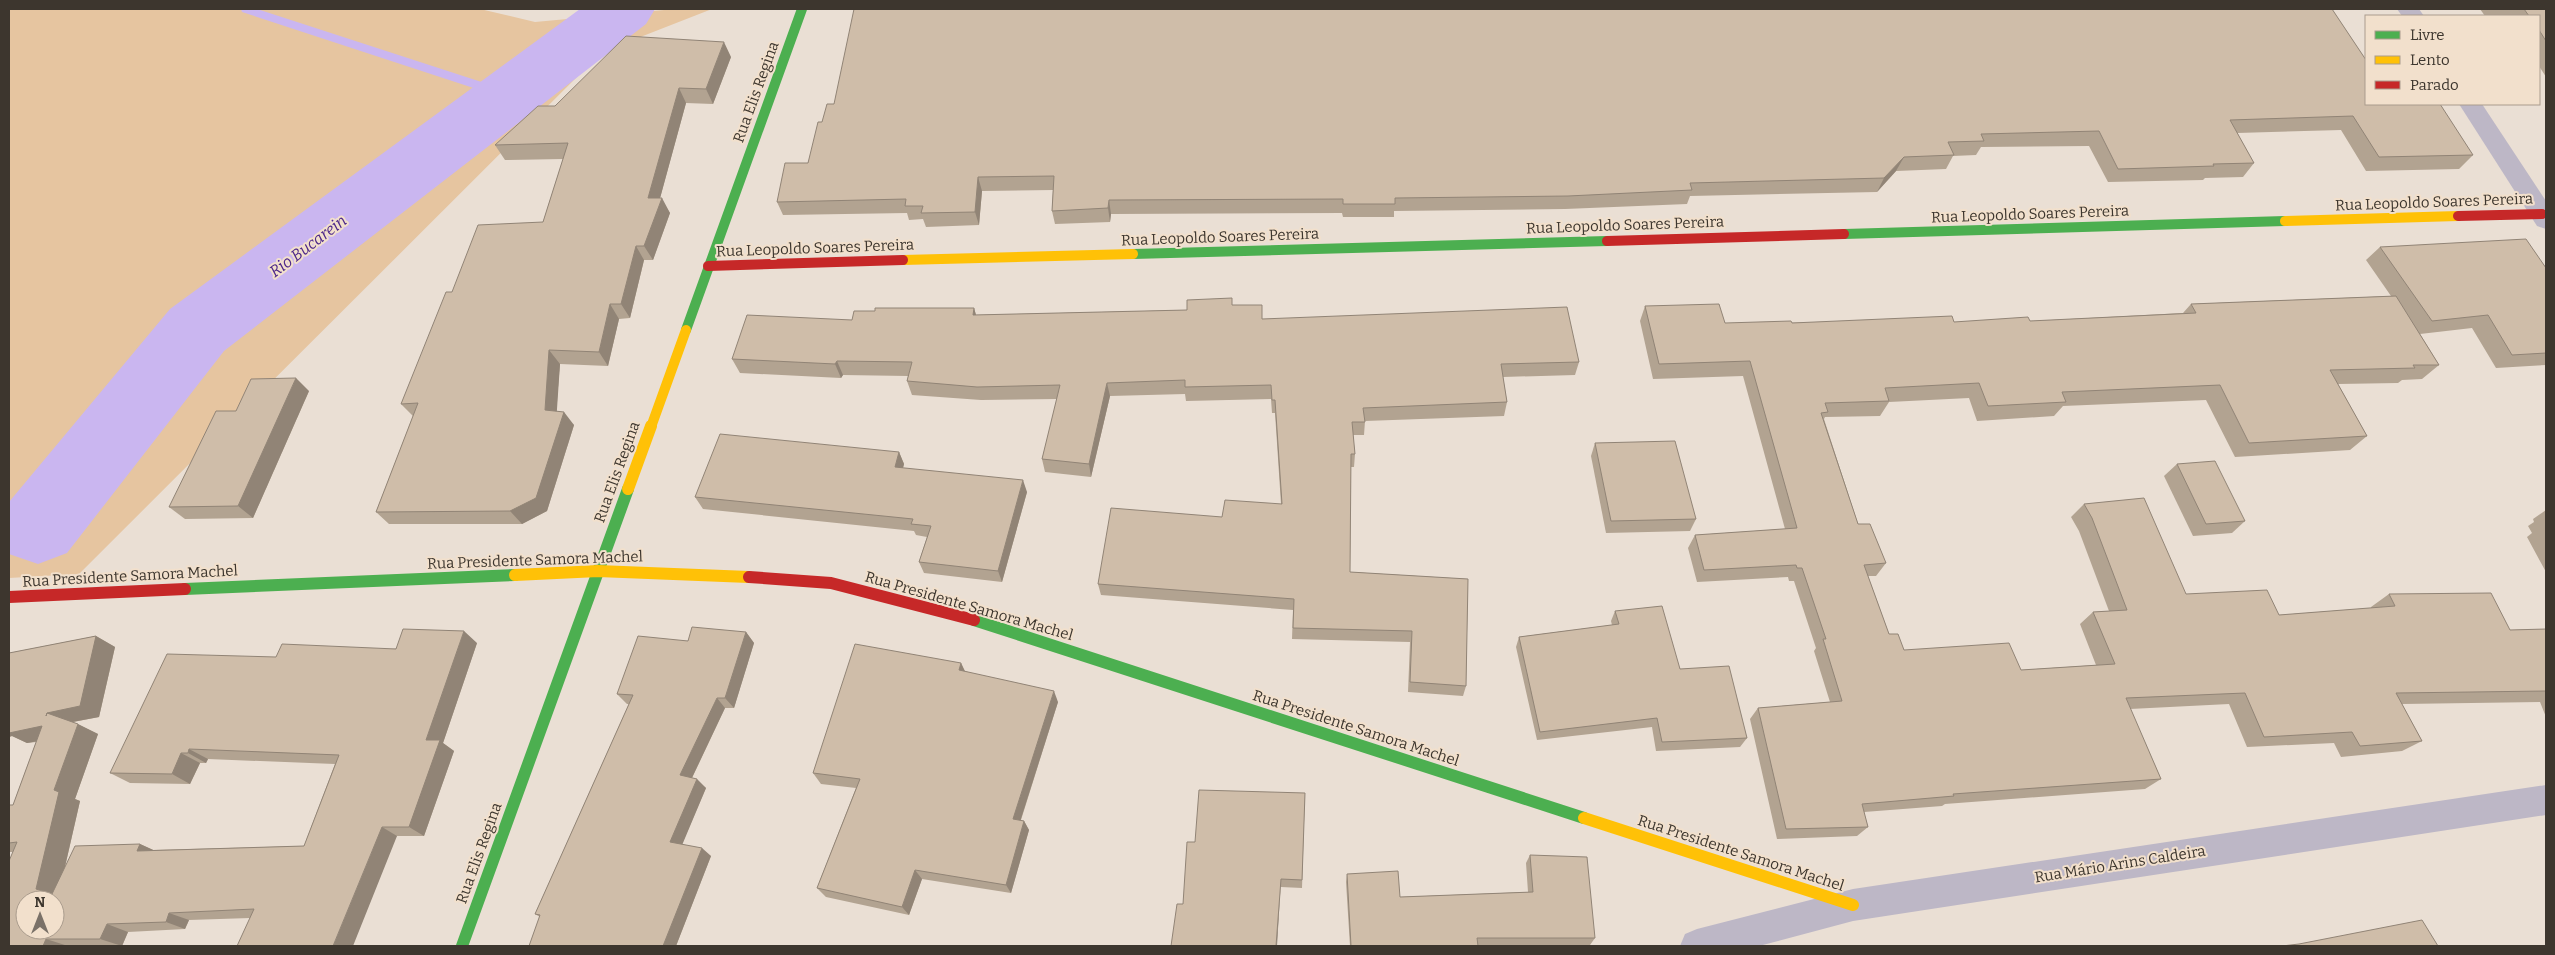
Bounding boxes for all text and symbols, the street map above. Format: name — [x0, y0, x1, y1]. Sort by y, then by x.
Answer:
legend — [2365, 15, 2540, 105]
text: Livre — [2410, 26, 2445, 44]
street label: Rua Elis Regina — [729, 39, 783, 145]
text: Lento — [2410, 51, 2450, 69]
text: Parado — [2410, 76, 2459, 94]
street label: Rua Leopoldo Soares Pereira — [2335, 190, 2533, 214]
street label: Rua Leopoldo Soares Pereira — [1931, 202, 2129, 226]
water label: Rio Bucarein — [266, 211, 350, 281]
street label: Rua Leopoldo Soares Pereira — [1526, 213, 1724, 237]
street label: Rua Leopoldo Soares Pereira — [1121, 225, 1319, 249]
street label: Rua Leopoldo Soares Pereira — [716, 236, 914, 260]
street label: Rua Elis Regina — [590, 419, 644, 525]
street label: Rua Presidente Samora Machel — [427, 547, 643, 573]
street label: Rua Presidente Samora Machel — [22, 561, 238, 591]
street label: Rua Presidente Samora Machel — [863, 568, 1075, 644]
street label: Rua Presidente Samora Machel — [1251, 686, 1461, 770]
street label: Rua Elis Regina — [452, 800, 506, 906]
street label: Rua Presidente Samora Machel — [1636, 811, 1846, 895]
street label: Rua Mário Arins Caldeira — [2033, 842, 2207, 886]
north arrow — [15, 890, 65, 940]
text: N — [35, 894, 46, 911]

